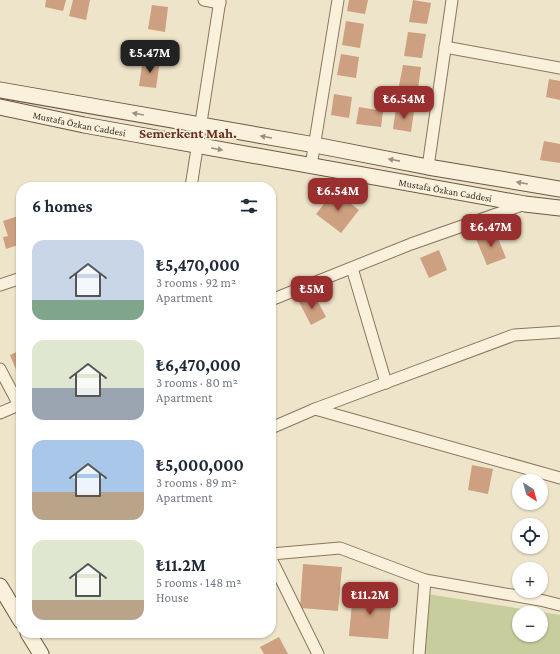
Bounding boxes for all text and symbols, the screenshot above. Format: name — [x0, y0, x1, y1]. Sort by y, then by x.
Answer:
pin: ₺5.47M — [117, 40, 183, 74]
text: ₺5.47M — [130, 45, 170, 60]
pin: ₺6.54M — [371, 86, 437, 120]
text: ₺6.54M — [383, 91, 425, 106]
street label: Mustafa Özkan Caddesi — [32, 109, 127, 138]
one-way arrow — [131, 111, 144, 117]
district label: Semerkent Mah. — [139, 125, 237, 141]
one-way arrow — [260, 134, 272, 140]
one-way arrow — [211, 146, 223, 152]
one-way arrow — [387, 157, 400, 163]
street label: Mustafa Özkan Caddesi — [398, 176, 493, 204]
pin: ₺6.54M — [305, 178, 371, 212]
one-way arrow — [515, 180, 528, 186]
text: ₺6.54M — [317, 183, 359, 198]
icon: filters — [238, 195, 260, 217]
text: 6 homes — [32, 197, 92, 216]
pin: ₺6.47M — [458, 214, 524, 248]
text: ₺6.47M — [470, 219, 512, 234]
icon: home — [64, 256, 112, 304]
text: ₺5,470,000 — [156, 256, 240, 275]
text: 3 rooms · 92 m² — [156, 275, 236, 290]
pin: ₺5M — [293, 276, 331, 310]
text: ₺5M — [300, 281, 324, 296]
text: Apartment — [156, 290, 213, 305]
icon: home — [64, 356, 112, 404]
text: ₺6,470,000 — [156, 356, 241, 375]
text: 3 rooms · 80 m² — [156, 375, 238, 390]
text: Apartment — [156, 390, 213, 405]
icon: home — [64, 456, 112, 504]
text: ₺5,000,000 — [156, 456, 244, 475]
north arrow — [512, 474, 548, 510]
map controls — [512, 474, 548, 642]
text: 3 rooms · 89 m² — [156, 475, 237, 490]
text: Apartment — [156, 490, 213, 505]
button: locate — [512, 518, 548, 554]
icon: home — [64, 556, 112, 604]
text: ₺11.2M — [156, 556, 206, 575]
button: + — [512, 562, 548, 598]
text: 5 rooms · 148 m² — [156, 575, 241, 590]
pin: ₺11.2M — [337, 582, 403, 616]
text: ₺11.2M — [351, 587, 389, 602]
text: House — [156, 590, 189, 605]
button: − — [512, 606, 548, 642]

